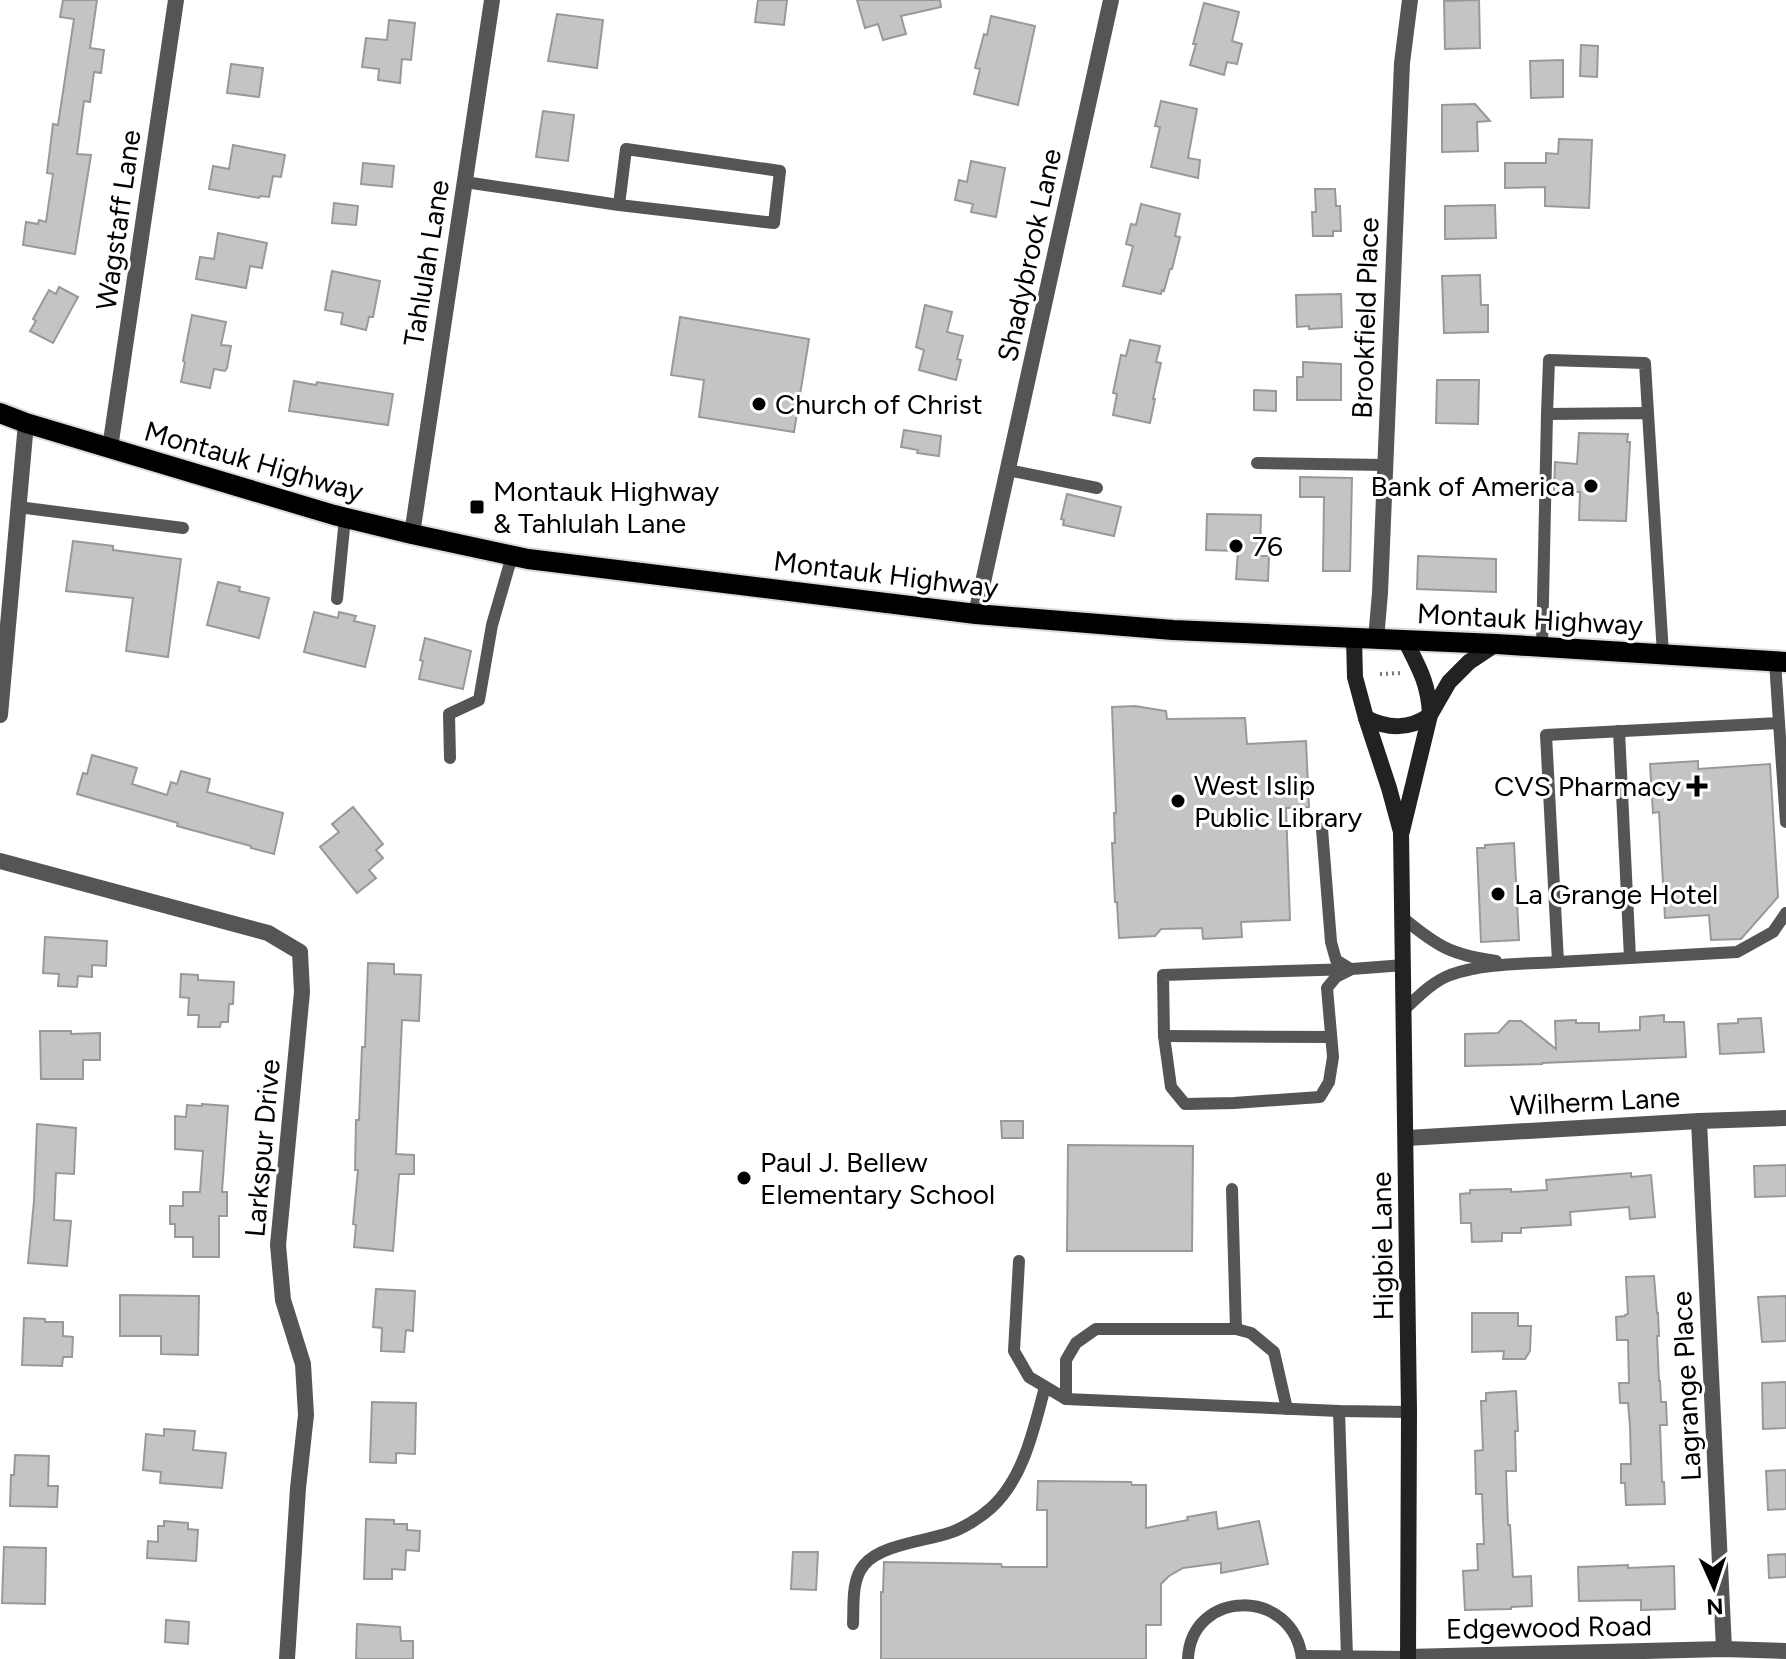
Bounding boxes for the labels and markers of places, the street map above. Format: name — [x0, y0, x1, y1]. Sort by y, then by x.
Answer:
place label: Church of Christ — [775, 387, 982, 421]
marker: Church of Christ — [750, 395, 768, 413]
place label: Bank of America — [1371, 469, 1575, 503]
place label: Montauk Highway & Tahlulah Lane — [493, 474, 720, 540]
marker: Bank of America — [1582, 477, 1600, 495]
marker: Montauk Highway & Tahlulah Lane — [468, 498, 486, 516]
place label: 76 — [1252, 529, 1283, 563]
marker: 76 — [1227, 537, 1245, 555]
place label: West Islip Public Library — [1194, 768, 1363, 834]
place label: CVS Pharmacy — [1494, 769, 1681, 803]
marker: CVS Pharmacy — [1688, 777, 1706, 795]
marker: West Islip Public Library — [1169, 792, 1187, 810]
place label: La Grange Hotel — [1514, 877, 1718, 911]
marker: La Grange Hotel — [1489, 885, 1507, 903]
place label: Paul J. Bellew Elementary School — [760, 1145, 995, 1211]
marker: Paul J. Bellew Elementary School — [735, 1169, 753, 1187]

